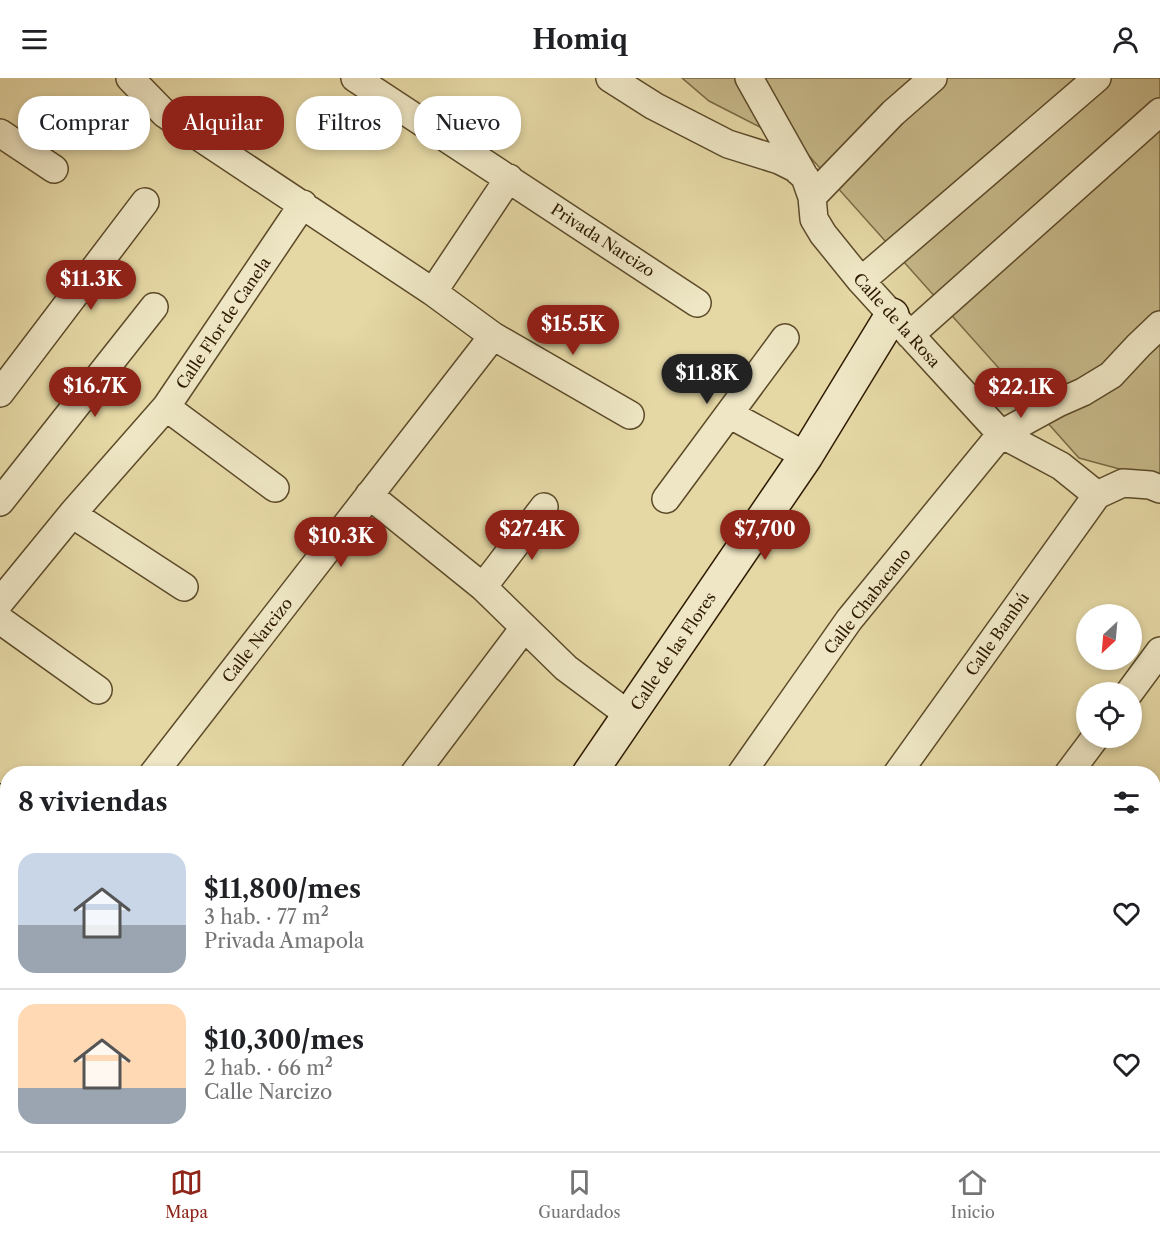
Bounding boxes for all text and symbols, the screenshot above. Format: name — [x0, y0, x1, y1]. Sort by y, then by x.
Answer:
icon: menu — [18, 23, 51, 56]
text: Homiq — [532, 23, 628, 56]
icon: person — [1109, 23, 1142, 56]
chip: Comprar — [18, 96, 150, 150]
chip: Alquilar — [162, 96, 284, 150]
chip: Filtros — [296, 96, 402, 150]
chip: Nuevo — [414, 96, 521, 150]
street label: Privada Narcizo — [547, 199, 659, 281]
street label: Calle Flor de Canela — [171, 253, 275, 393]
pin: $11.3K — [42, 260, 140, 311]
text: $11.3K — [60, 267, 122, 291]
street label: Calle de la Rosa — [849, 269, 945, 372]
pin: $15.5K — [524, 305, 622, 356]
text: $15.5K — [541, 312, 605, 336]
pin: $11.8K — [658, 354, 756, 405]
text: $11.8K — [676, 361, 739, 385]
pin: $16.7K — [46, 367, 144, 418]
pin: $22.1K — [972, 368, 1070, 419]
text: $16.7K — [63, 374, 127, 398]
text: $22.1K — [988, 375, 1054, 399]
pin: $27.4K — [483, 510, 581, 561]
pin: $7,700 — [716, 510, 814, 561]
pin: $10.3K — [292, 517, 390, 568]
text: $27.4K — [499, 517, 565, 541]
text: $7,700 — [734, 517, 796, 541]
text: $10.3K — [308, 524, 374, 548]
street label: Calle Chabacano — [819, 544, 915, 658]
street label: Calle de las Flores — [626, 588, 720, 714]
street label: Calle Bambú — [961, 588, 1033, 680]
street label: Calle Narcizo — [218, 593, 297, 687]
north arrow — [1076, 604, 1142, 670]
map controls — [1076, 604, 1142, 748]
button: locate — [1076, 682, 1142, 748]
text: 8 viviendas — [18, 786, 168, 818]
icon: filters — [1110, 786, 1143, 819]
text: $11,800/mes — [204, 873, 361, 905]
icon: home — [66, 877, 138, 949]
icon: heart — [1110, 897, 1143, 930]
text: 3 hab. · 77 m² — [204, 905, 329, 929]
text: Privada Amapola — [204, 929, 364, 953]
text: $10,300/mes — [204, 1024, 364, 1056]
icon: home — [66, 1028, 138, 1100]
icon: heart — [1110, 1048, 1143, 1081]
text: 2 hab. · 66 m² — [204, 1056, 333, 1080]
text: Calle Narcizo — [204, 1080, 332, 1104]
tab: Mapa — [165, 1166, 208, 1222]
tab: Guardados — [538, 1166, 621, 1222]
tab: Inicio — [951, 1166, 995, 1222]

